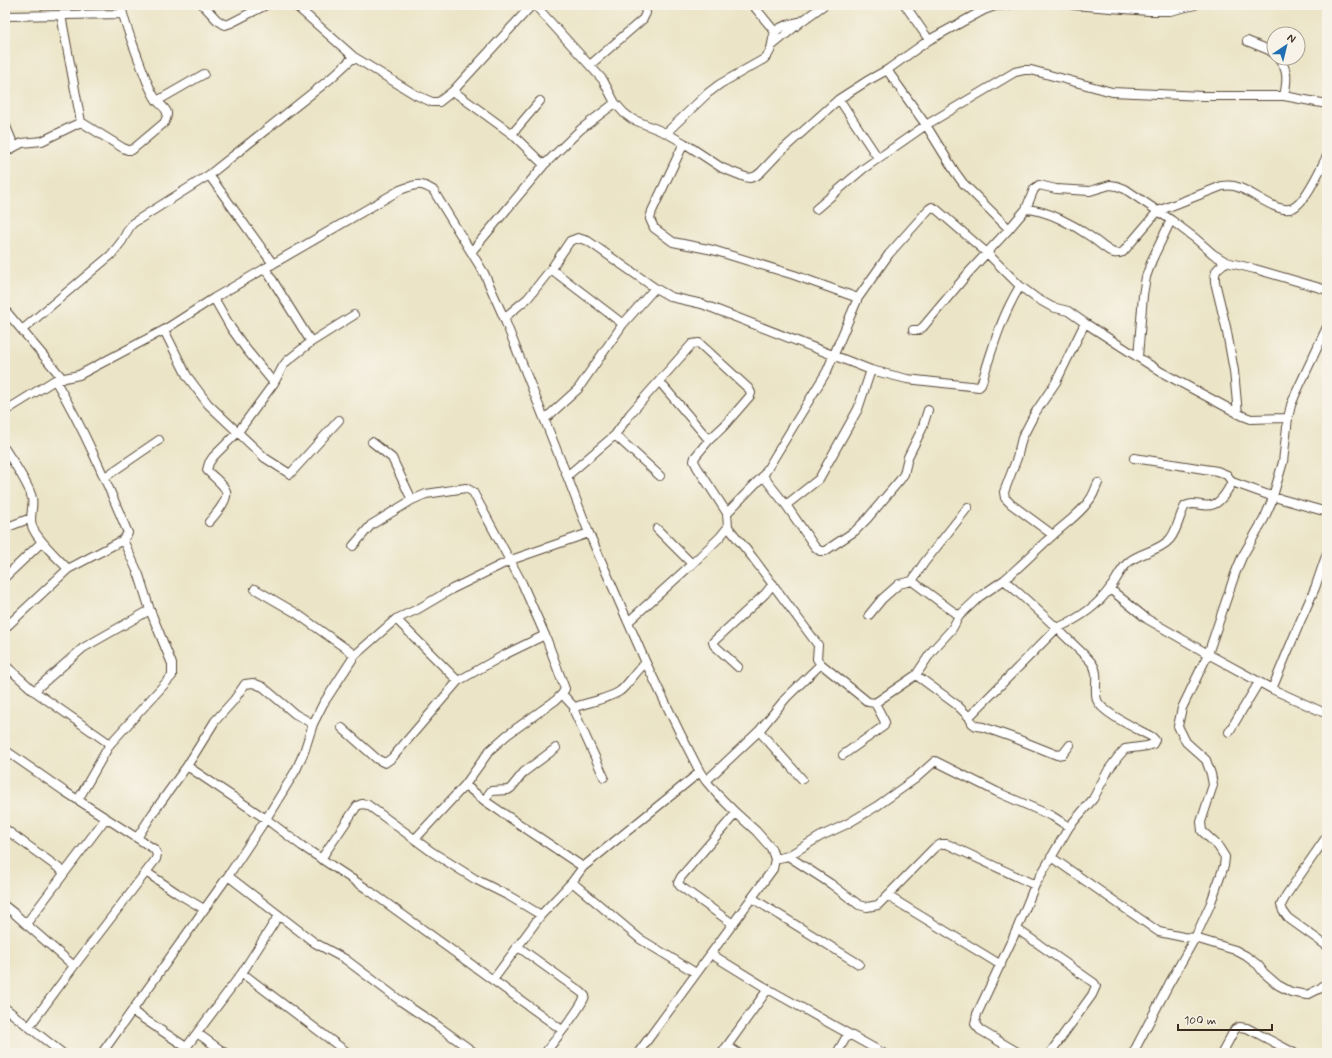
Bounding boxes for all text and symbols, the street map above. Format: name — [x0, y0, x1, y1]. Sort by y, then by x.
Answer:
north arrow — [1266, 26, 1306, 66]
text: N — [1284, 31, 1298, 46]
scale bar — [1178, 1006, 1272, 1032]
text: 100 m — [1184, 1013, 1216, 1029]

